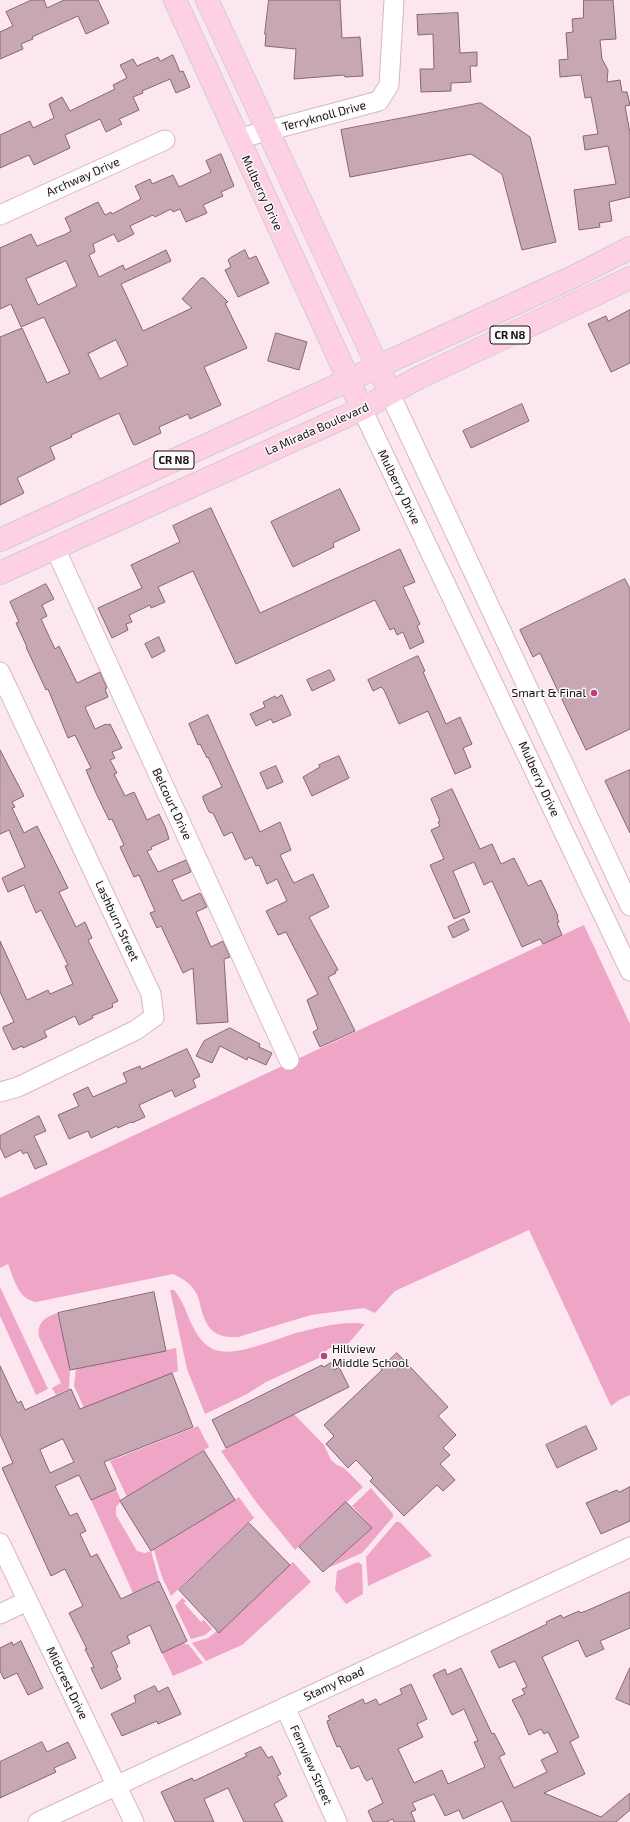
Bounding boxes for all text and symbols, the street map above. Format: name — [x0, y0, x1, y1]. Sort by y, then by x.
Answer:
street label: Terryknoll Drive — [280, 98, 368, 134]
street label: Mulberry Drive — [238, 153, 286, 233]
street label: Archway Drive — [44, 154, 122, 200]
road number: CR N8 — [490, 326, 530, 344]
street label: La Mirada Boulevard — [263, 400, 371, 458]
street label: Mulberry Drive — [375, 447, 423, 527]
road number: CR N8 — [154, 451, 194, 469]
place label: Smart & Final — [512, 686, 586, 700]
marker: Smart & Final — [589, 688, 599, 698]
street label: Mulberry Drive — [515, 739, 563, 819]
street label: Belcourt Drive — [149, 766, 195, 842]
street label: Lashburn Street — [92, 878, 142, 964]
place label: Hillview Middle School — [332, 1342, 409, 1370]
marker: Hillview Middle School — [319, 1351, 329, 1361]
street label: Midcrest Drive — [43, 1644, 91, 1722]
street label: Stamy Road — [302, 1664, 366, 1704]
street label: Fernview Street — [287, 1723, 335, 1807]

